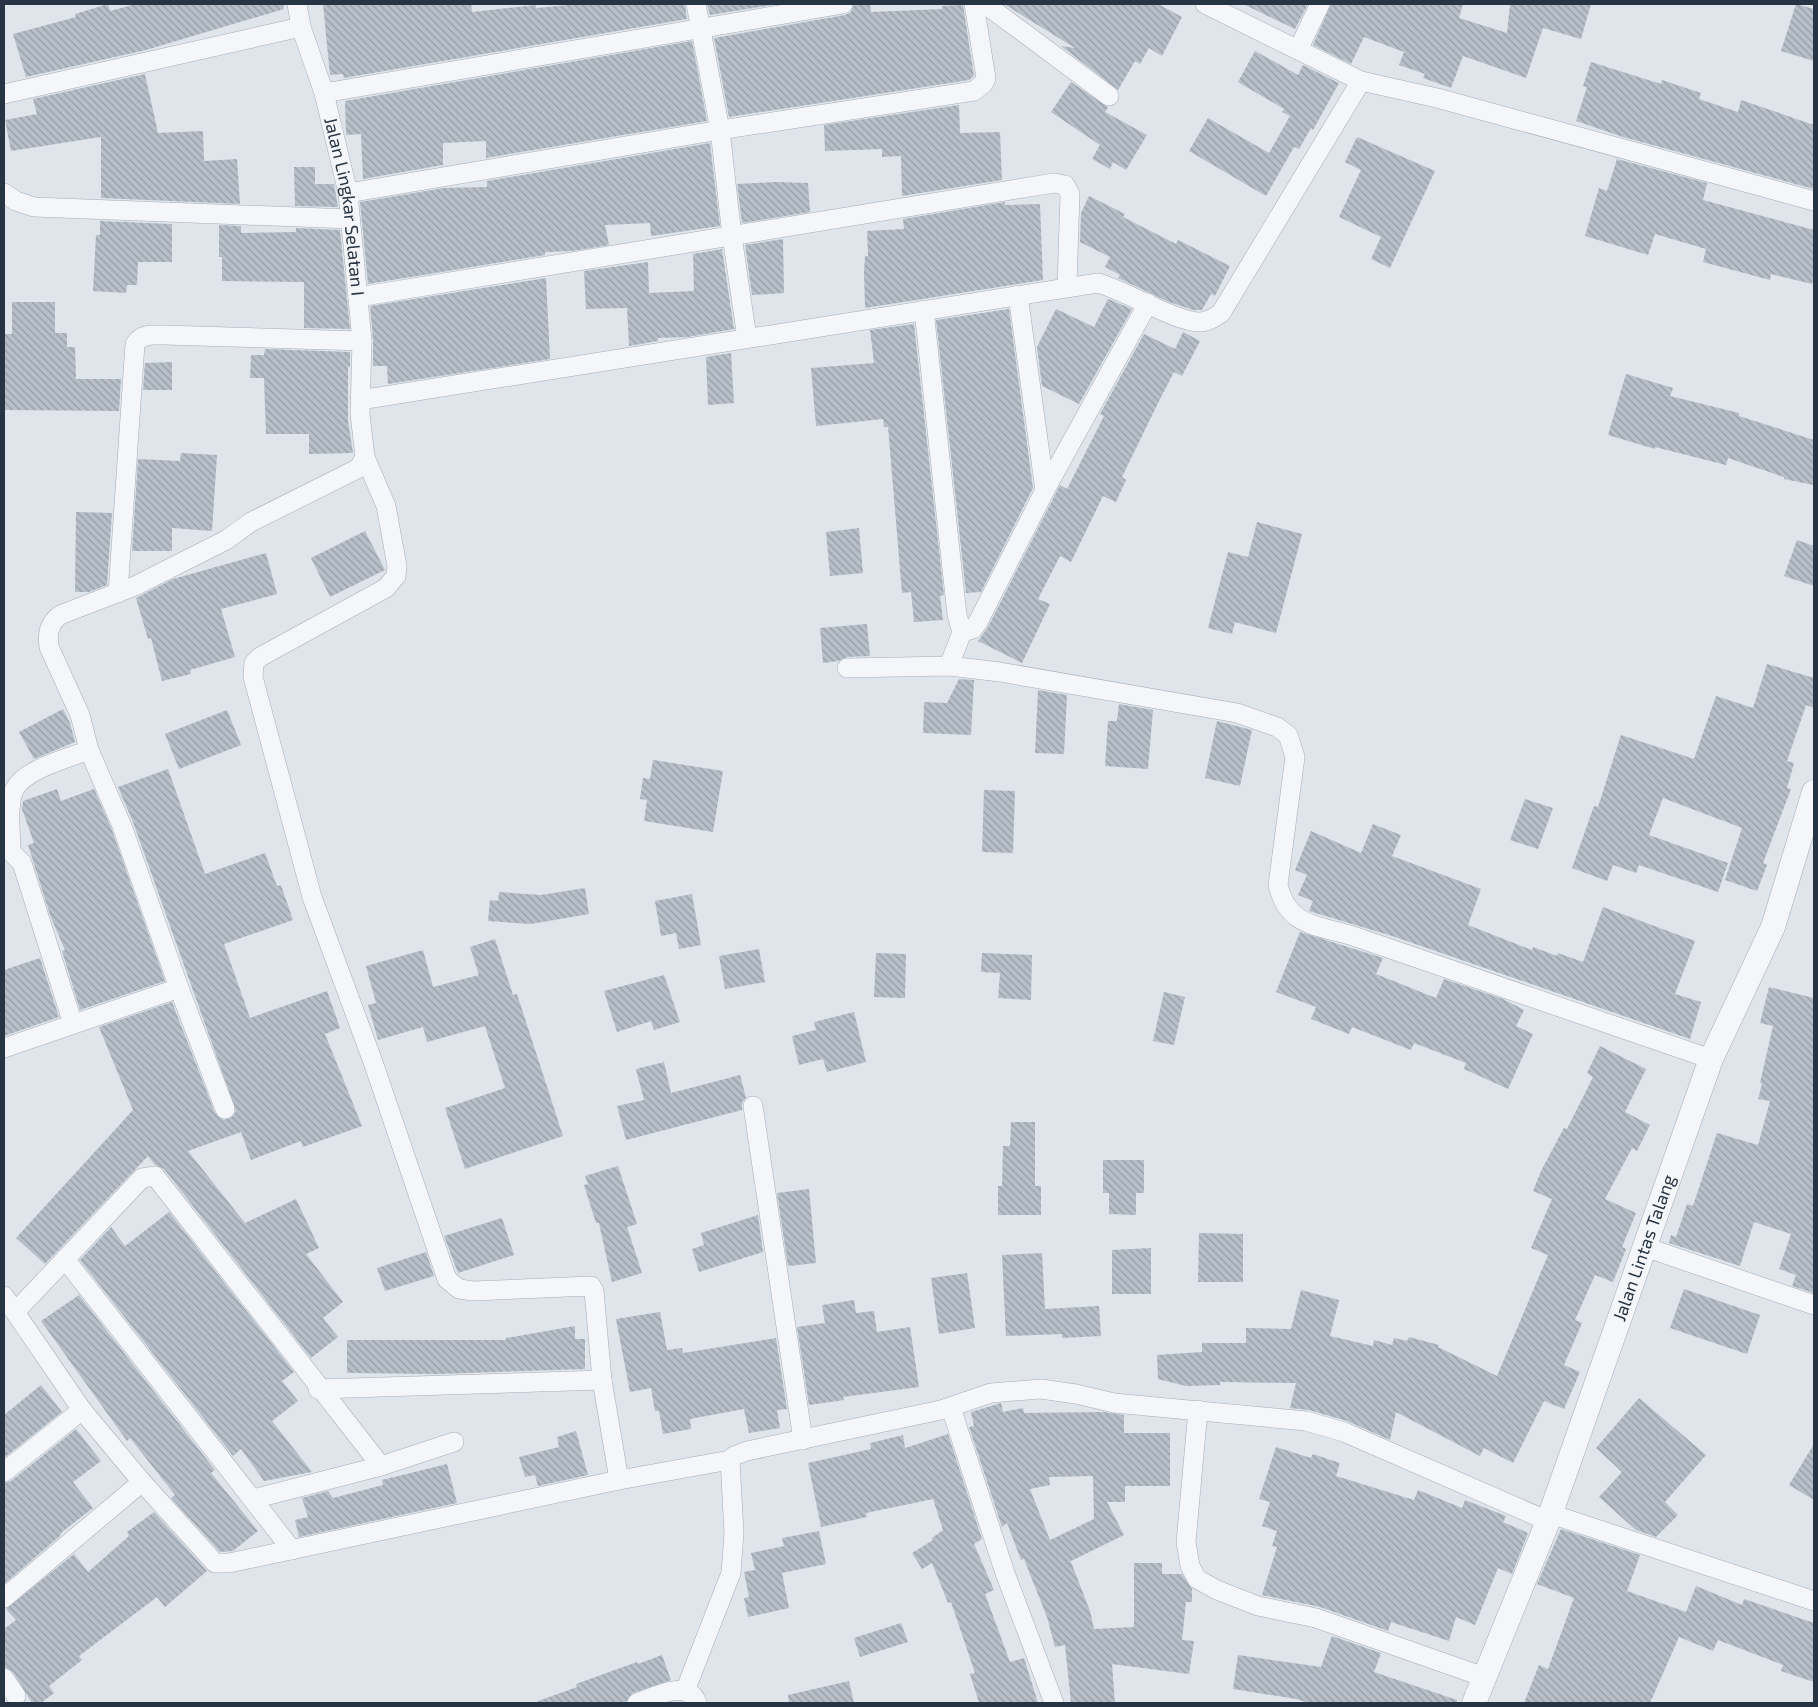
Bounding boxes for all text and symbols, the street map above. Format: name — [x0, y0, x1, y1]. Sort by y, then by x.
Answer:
street label: Jalan Lingkar Selatan I — [320, 115, 370, 297]
street label: Jalan Lintas Talang — [1607, 1171, 1679, 1324]

